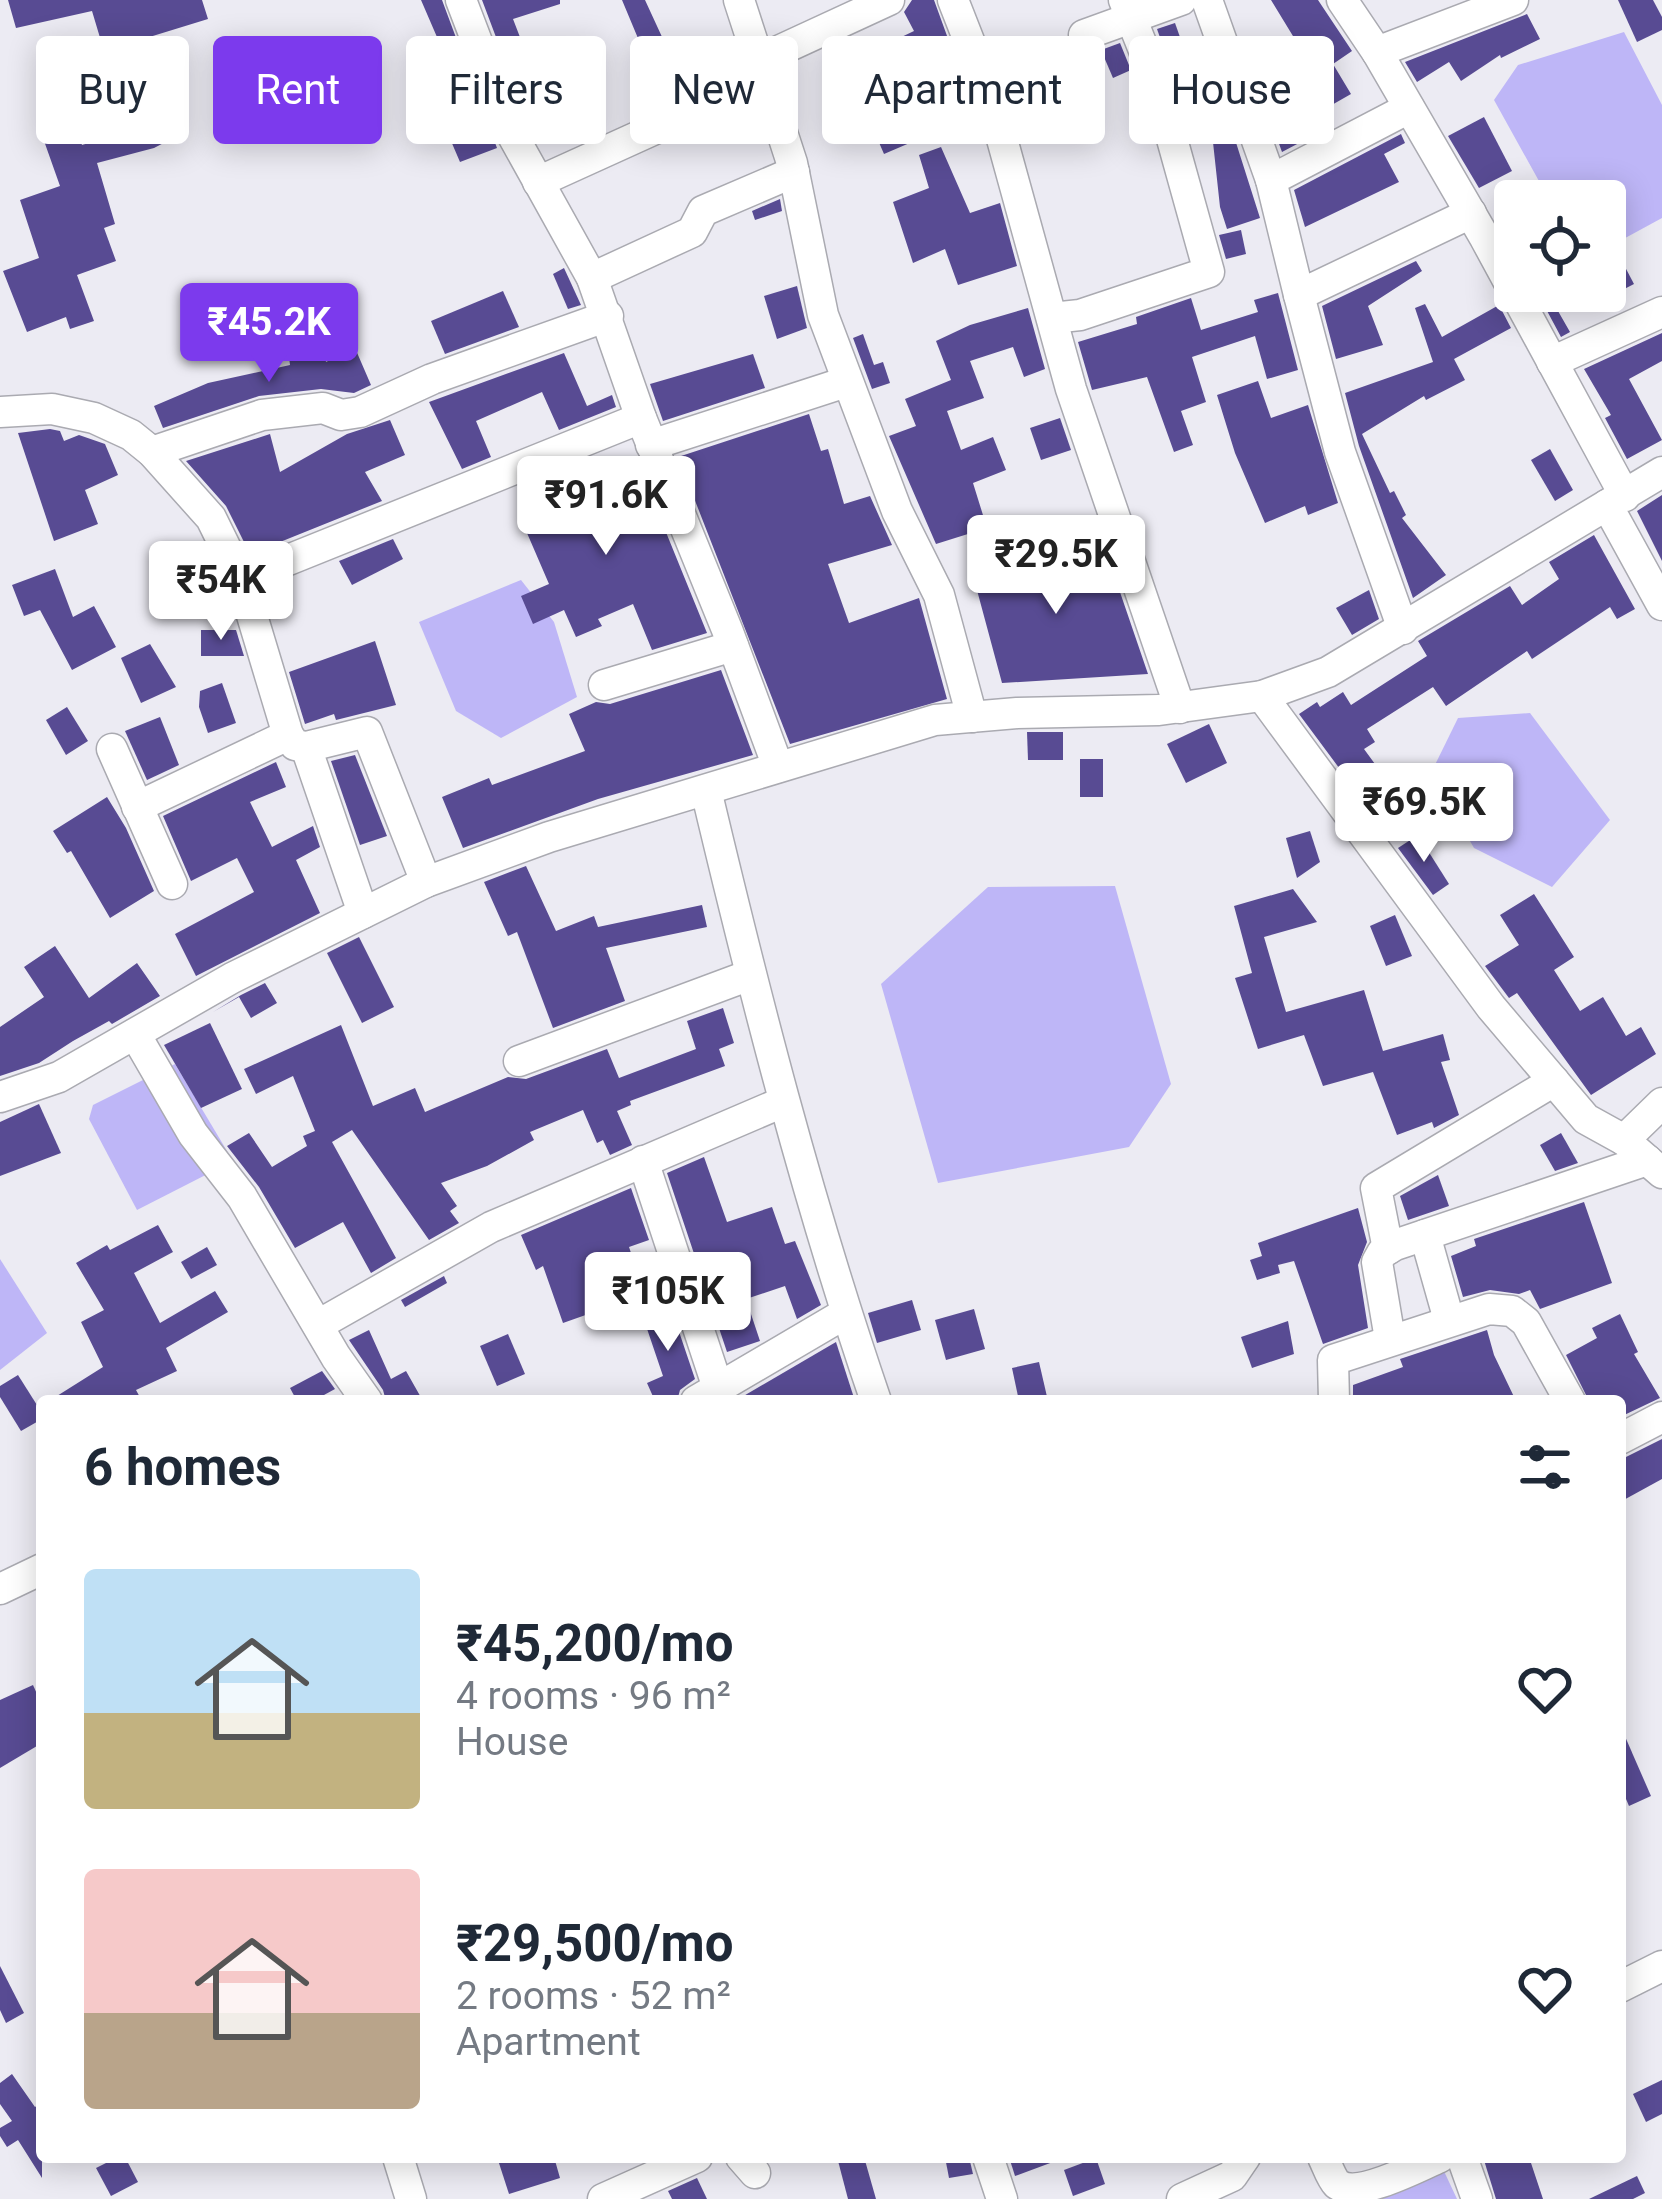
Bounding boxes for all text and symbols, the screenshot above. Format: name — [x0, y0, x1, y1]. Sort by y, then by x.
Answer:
chip: Buy — [36, 36, 189, 144]
chip: Rent — [213, 36, 382, 144]
chip: Filters — [406, 36, 606, 144]
chip: New — [630, 36, 798, 144]
chip: Apartment — [822, 36, 1105, 144]
chip: House — [1129, 36, 1334, 144]
map controls — [1494, 180, 1626, 312]
button: locate — [1494, 180, 1626, 312]
pin: ₹45.2K — [171, 283, 367, 385]
text: ₹45.2K — [207, 299, 331, 345]
pin: ₹91.6K — [508, 456, 704, 558]
text: ₹91.6K — [544, 472, 668, 518]
pin: ₹29.5K — [958, 515, 1154, 617]
text: ₹29.5K — [994, 531, 1118, 577]
pin: ₹54K — [150, 541, 292, 643]
text: ₹54K — [176, 557, 266, 603]
pin: ₹69.5K — [1326, 763, 1522, 865]
text: ₹69.5K — [1362, 779, 1486, 825]
pin: ₹105K — [584, 1252, 752, 1354]
text: ₹105K — [612, 1268, 724, 1314]
icon: filters — [1512, 1434, 1578, 1500]
text: 6 homes — [84, 1438, 281, 1497]
text: ₹45,200/mo — [456, 1614, 734, 1673]
icon: home — [180, 1617, 324, 1761]
icon: heart — [1512, 1656, 1578, 1722]
text: 4 rooms · 96 m² — [456, 1673, 731, 1719]
text: House — [456, 1719, 568, 1765]
text: ₹29,500/mo — [456, 1914, 734, 1973]
icon: home — [180, 1917, 324, 2061]
icon: heart — [1512, 1956, 1578, 2022]
text: 2 rooms · 52 m² — [456, 1973, 731, 2019]
text: Apartment — [456, 2019, 641, 2065]

